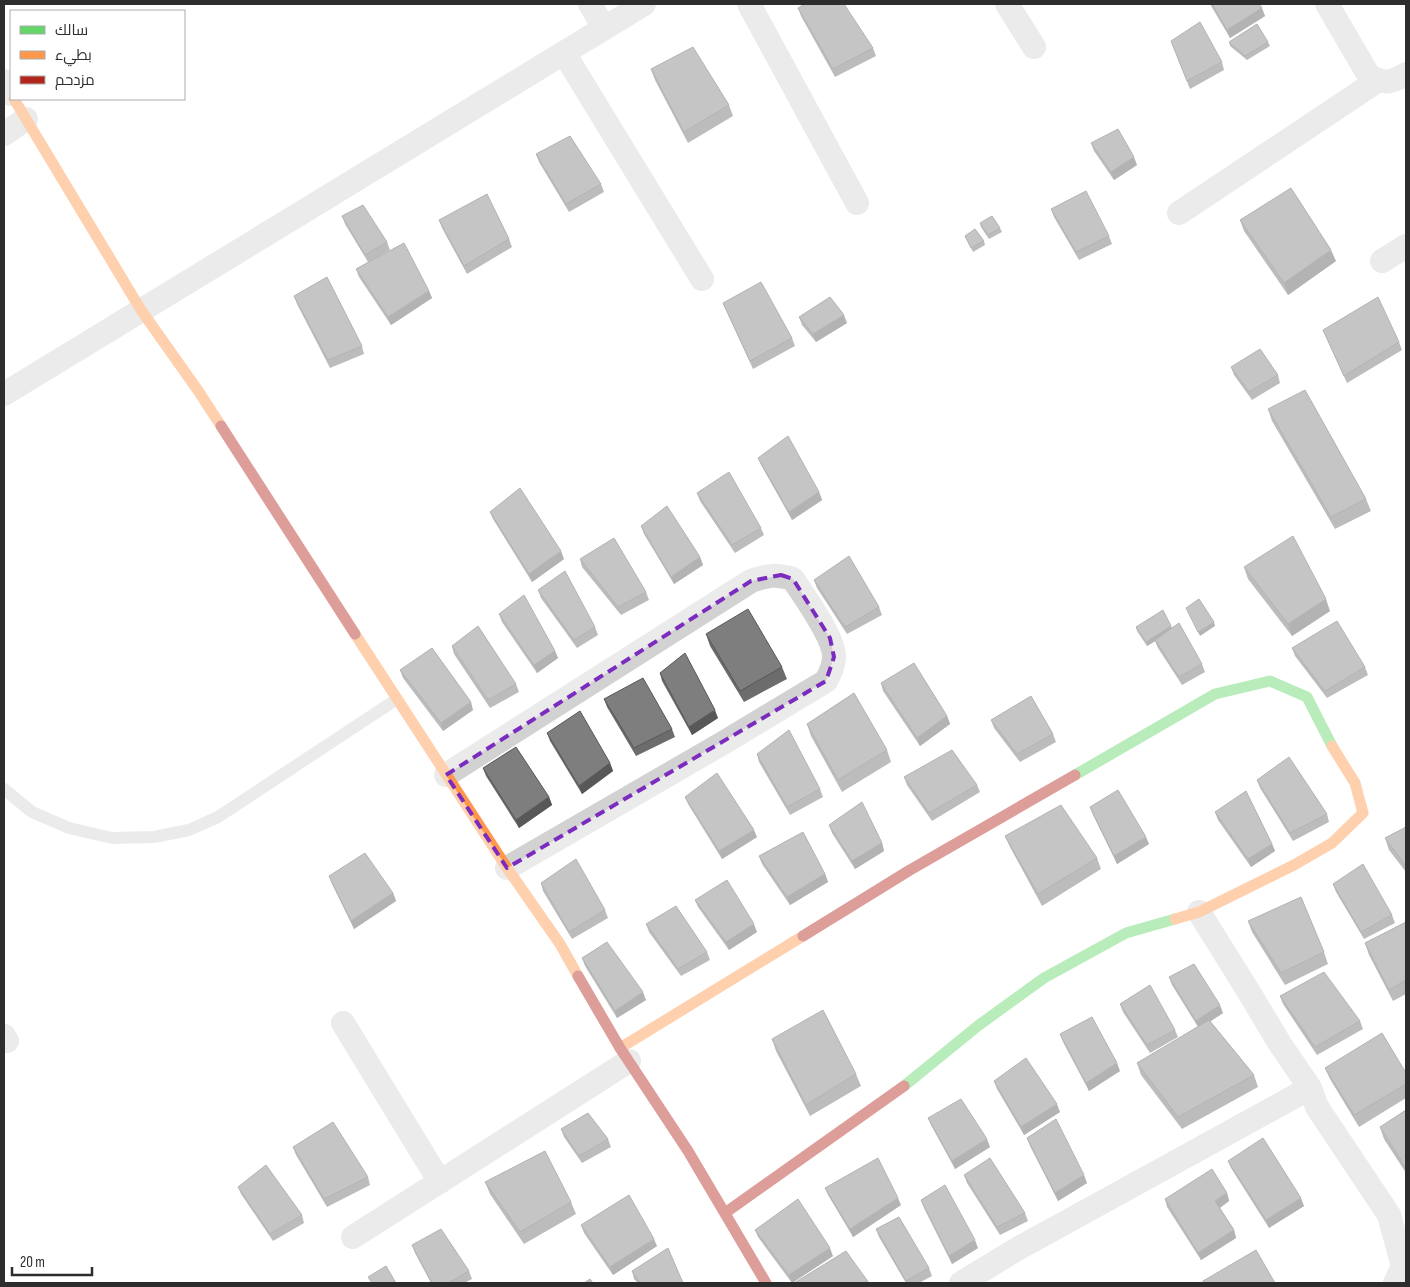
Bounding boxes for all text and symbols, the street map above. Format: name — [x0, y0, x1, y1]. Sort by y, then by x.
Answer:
legend — [10, 10, 185, 100]
text: سالك — [55, 21, 88, 40]
text: بطيء — [55, 46, 92, 67]
text: مزدحم — [55, 71, 95, 90]
scale bar — [12, 1244, 92, 1276]
text: 20 m — [20, 1253, 45, 1272]

